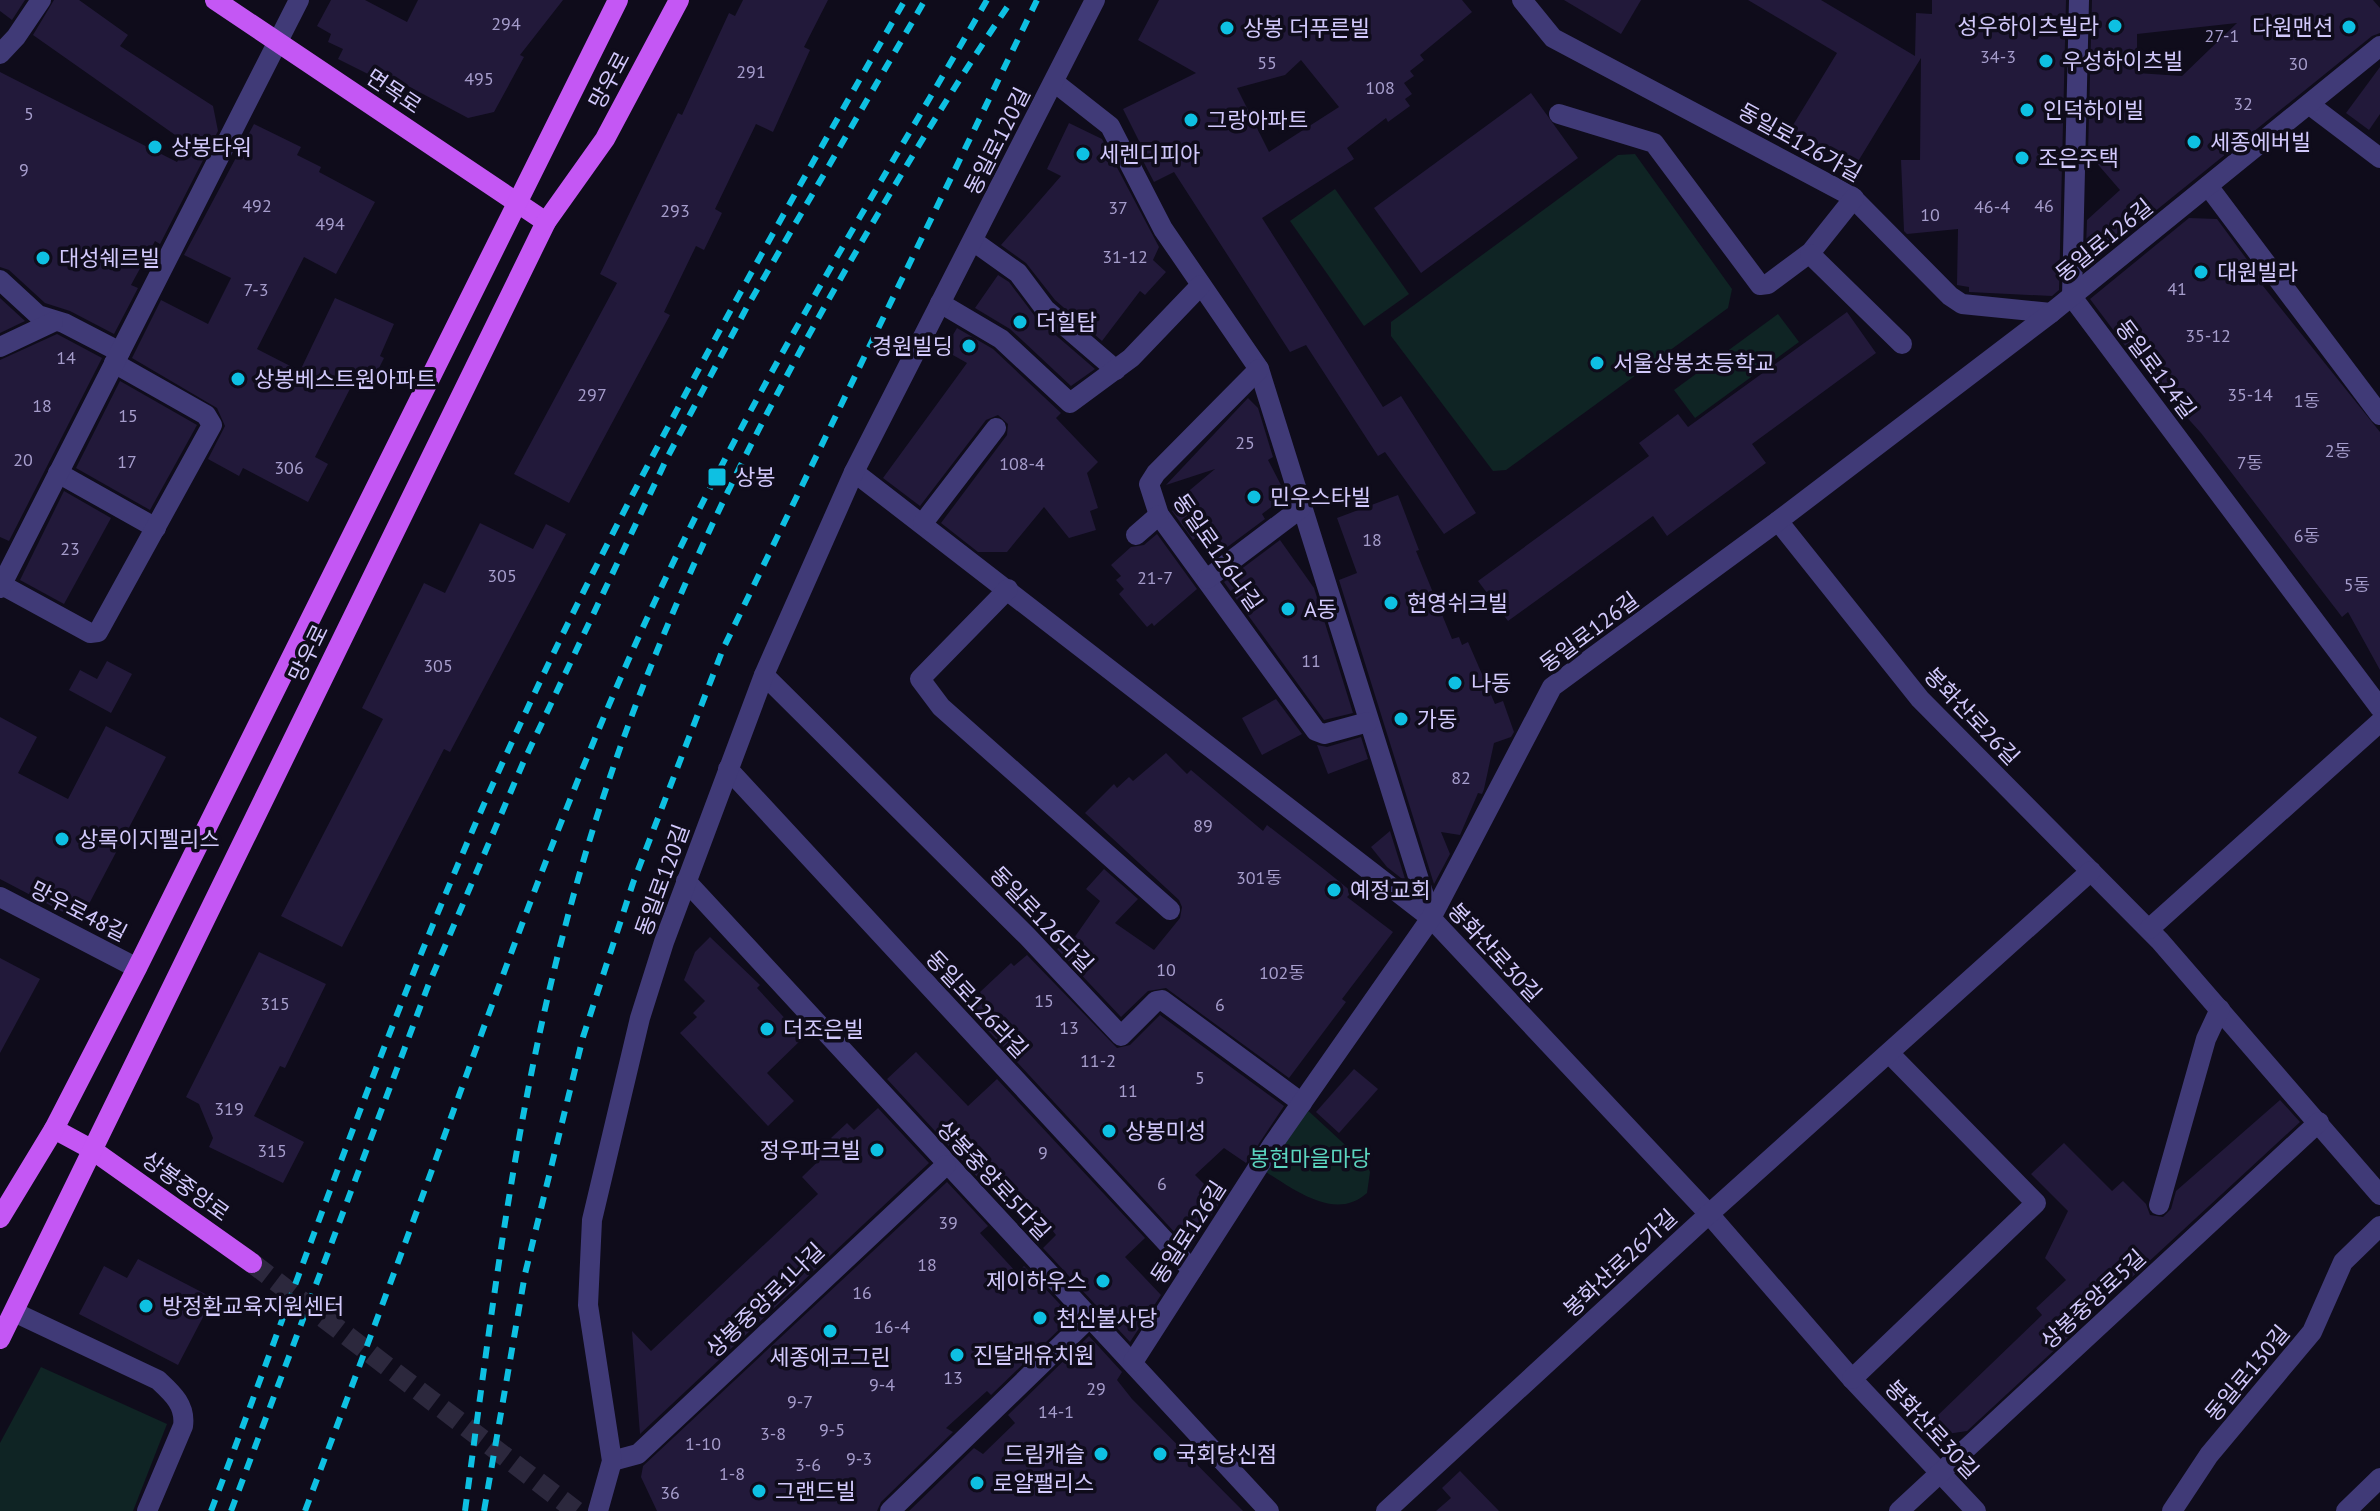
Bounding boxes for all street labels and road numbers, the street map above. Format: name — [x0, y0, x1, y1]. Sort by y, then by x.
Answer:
street label: 망우로 — [582, 47, 636, 113]
street label: 면목로 — [361, 62, 427, 120]
street label: 동일로120길 — [958, 83, 1036, 199]
street label: 동일로126가길 — [1733, 97, 1867, 187]
street label: 동일로126길 — [2050, 192, 2158, 288]
street label: 동일로124길 — [2110, 314, 2202, 424]
street label: 동일로126나길 — [1167, 488, 1269, 616]
street label: 동일로126길 — [1534, 586, 1644, 678]
street label: 망우로 — [282, 620, 334, 686]
street label: 봉화산로26길 — [1918, 661, 2026, 771]
street label: 동일로120길 — [629, 820, 695, 940]
street label: 동일로126다길 — [984, 860, 1100, 978]
street label: 망우로48길 — [26, 875, 132, 947]
street label: 봉화산로30길 — [1442, 897, 1548, 1007]
street label: 동일로126라길 — [920, 944, 1034, 1064]
street label: 상봉중앙로5다길 — [931, 1114, 1057, 1246]
street label: 상봉중앙로 — [137, 1145, 235, 1227]
street label: 동일로126길 — [1144, 1175, 1232, 1289]
street label: 봉화산로26가길 — [1557, 1203, 1683, 1323]
street label: 상봉중앙로1나길 — [700, 1237, 830, 1363]
street label: 상봉중앙로5길 — [2035, 1243, 2151, 1355]
street label: 동일로130길 — [2199, 1319, 2295, 1427]
street label: 봉화산로30길 — [1879, 1374, 1985, 1484]

